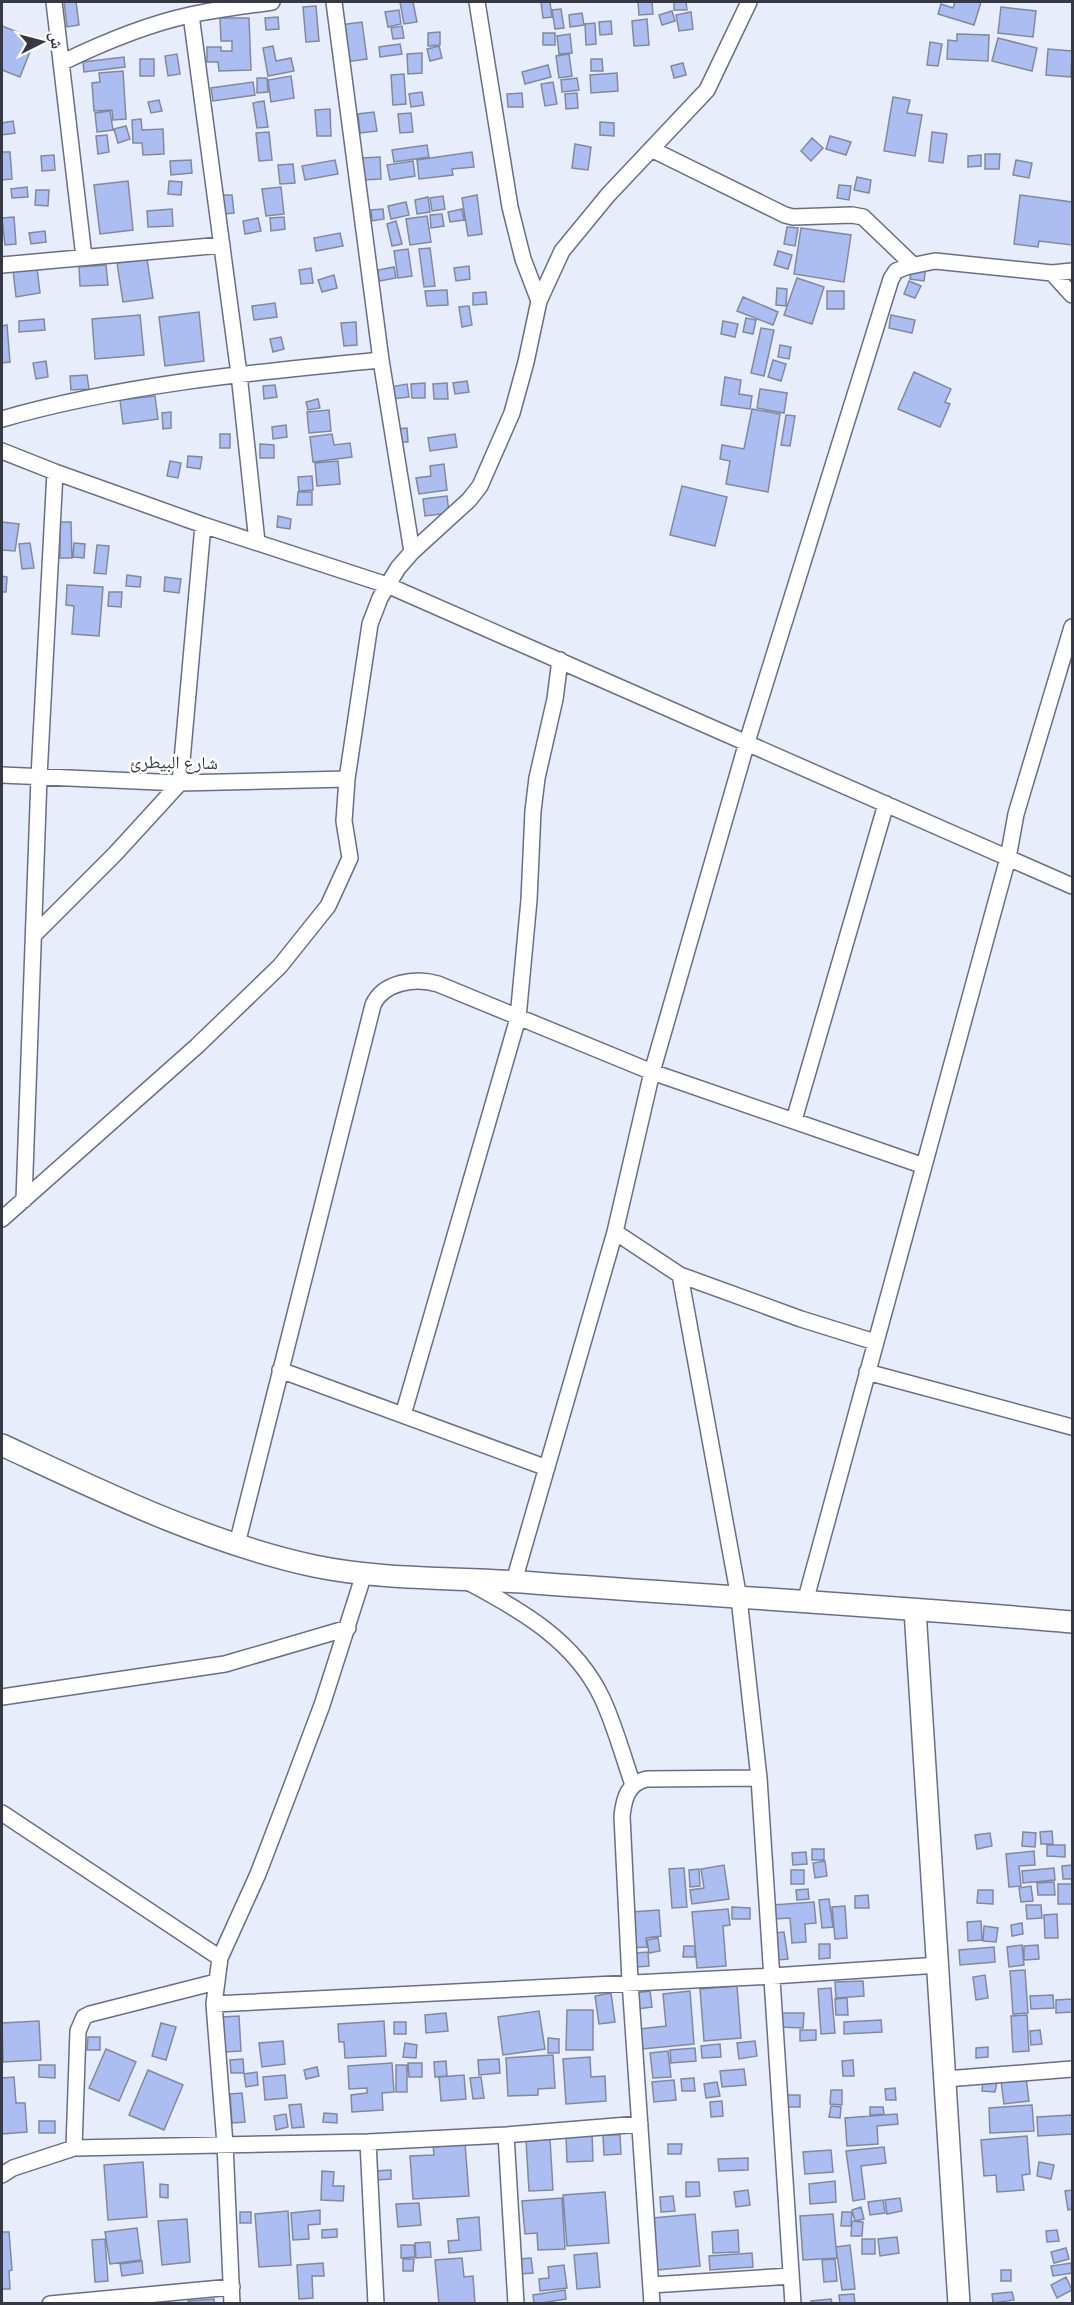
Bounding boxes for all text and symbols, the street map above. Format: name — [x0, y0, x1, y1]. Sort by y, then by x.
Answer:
north arrow — [12, 12, 72, 72]
text: ش — [44, 31, 70, 50]
street label: شارع البيطرئ — [130, 748, 218, 776]

